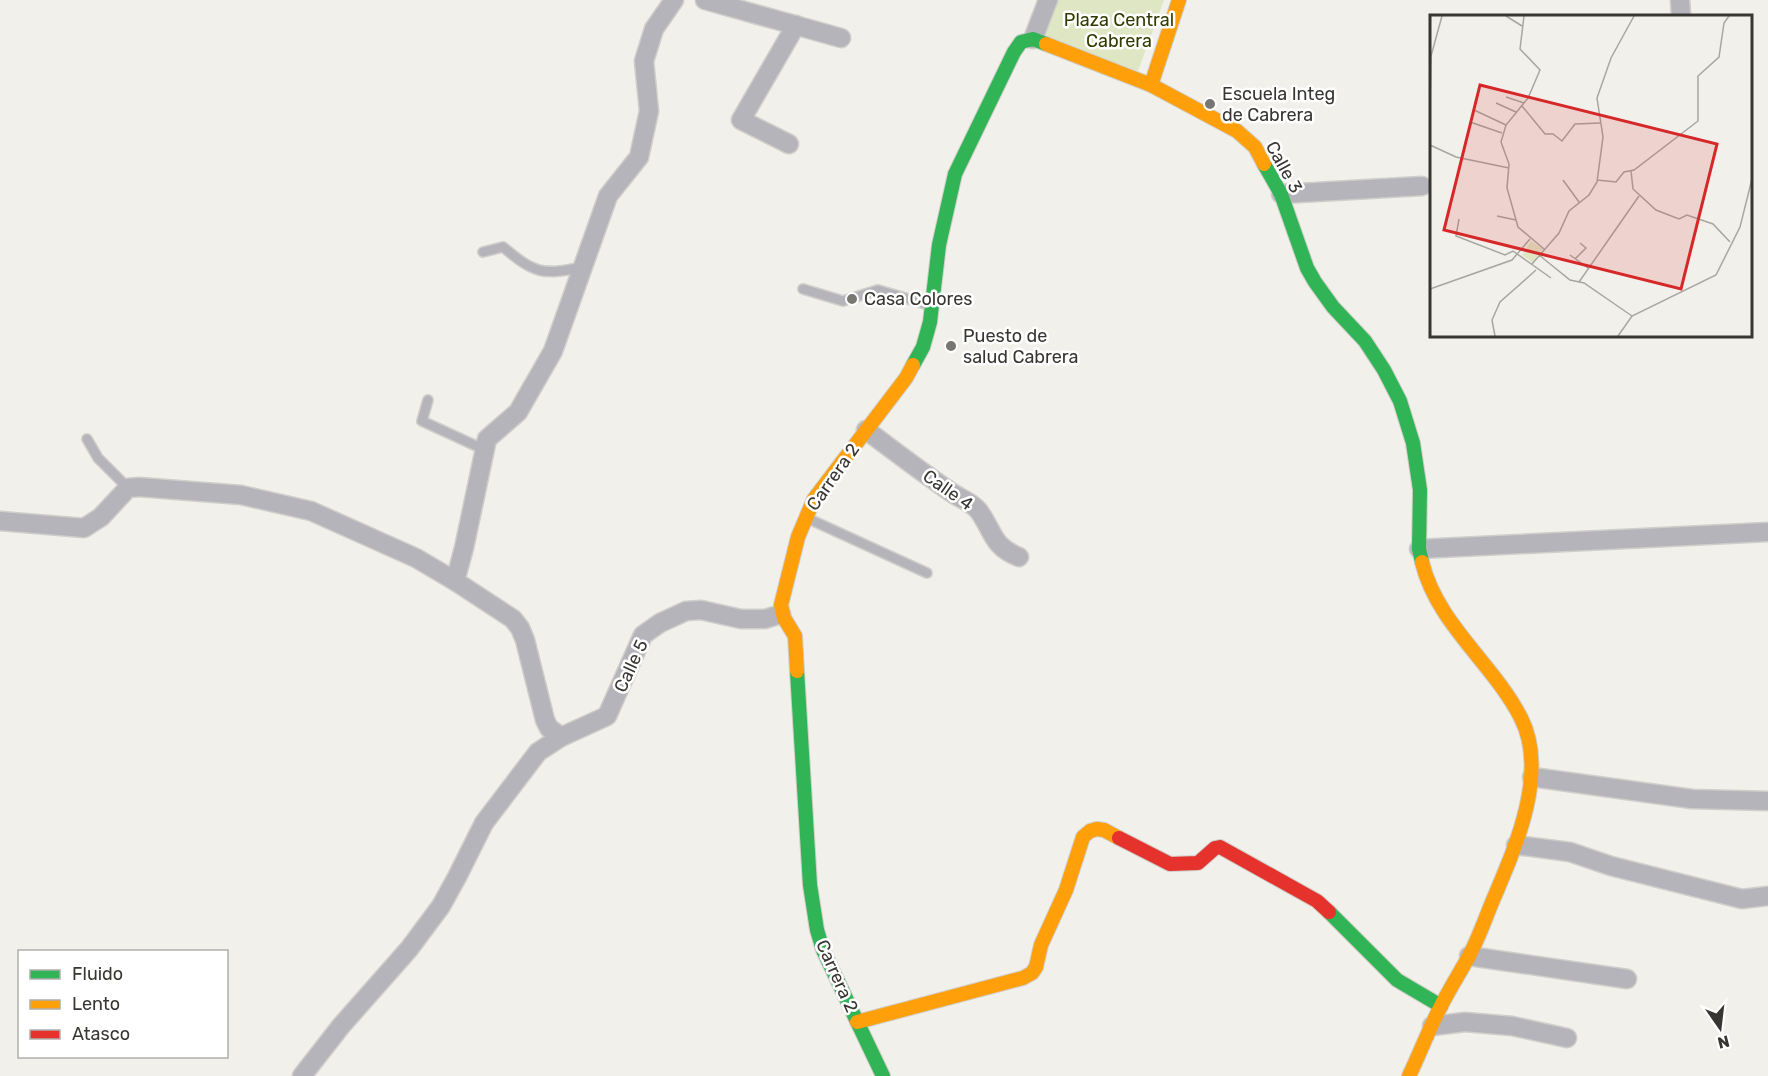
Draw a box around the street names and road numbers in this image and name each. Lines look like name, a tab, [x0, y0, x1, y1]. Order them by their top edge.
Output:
street label: Calle 3	[1261, 137, 1307, 197]
street label: Carrera 2	[802, 439, 864, 515]
street label: Calle 4	[919, 465, 977, 515]
street label: Calle 5	[609, 636, 653, 696]
street label: Carrera 2	[811, 936, 863, 1016]

